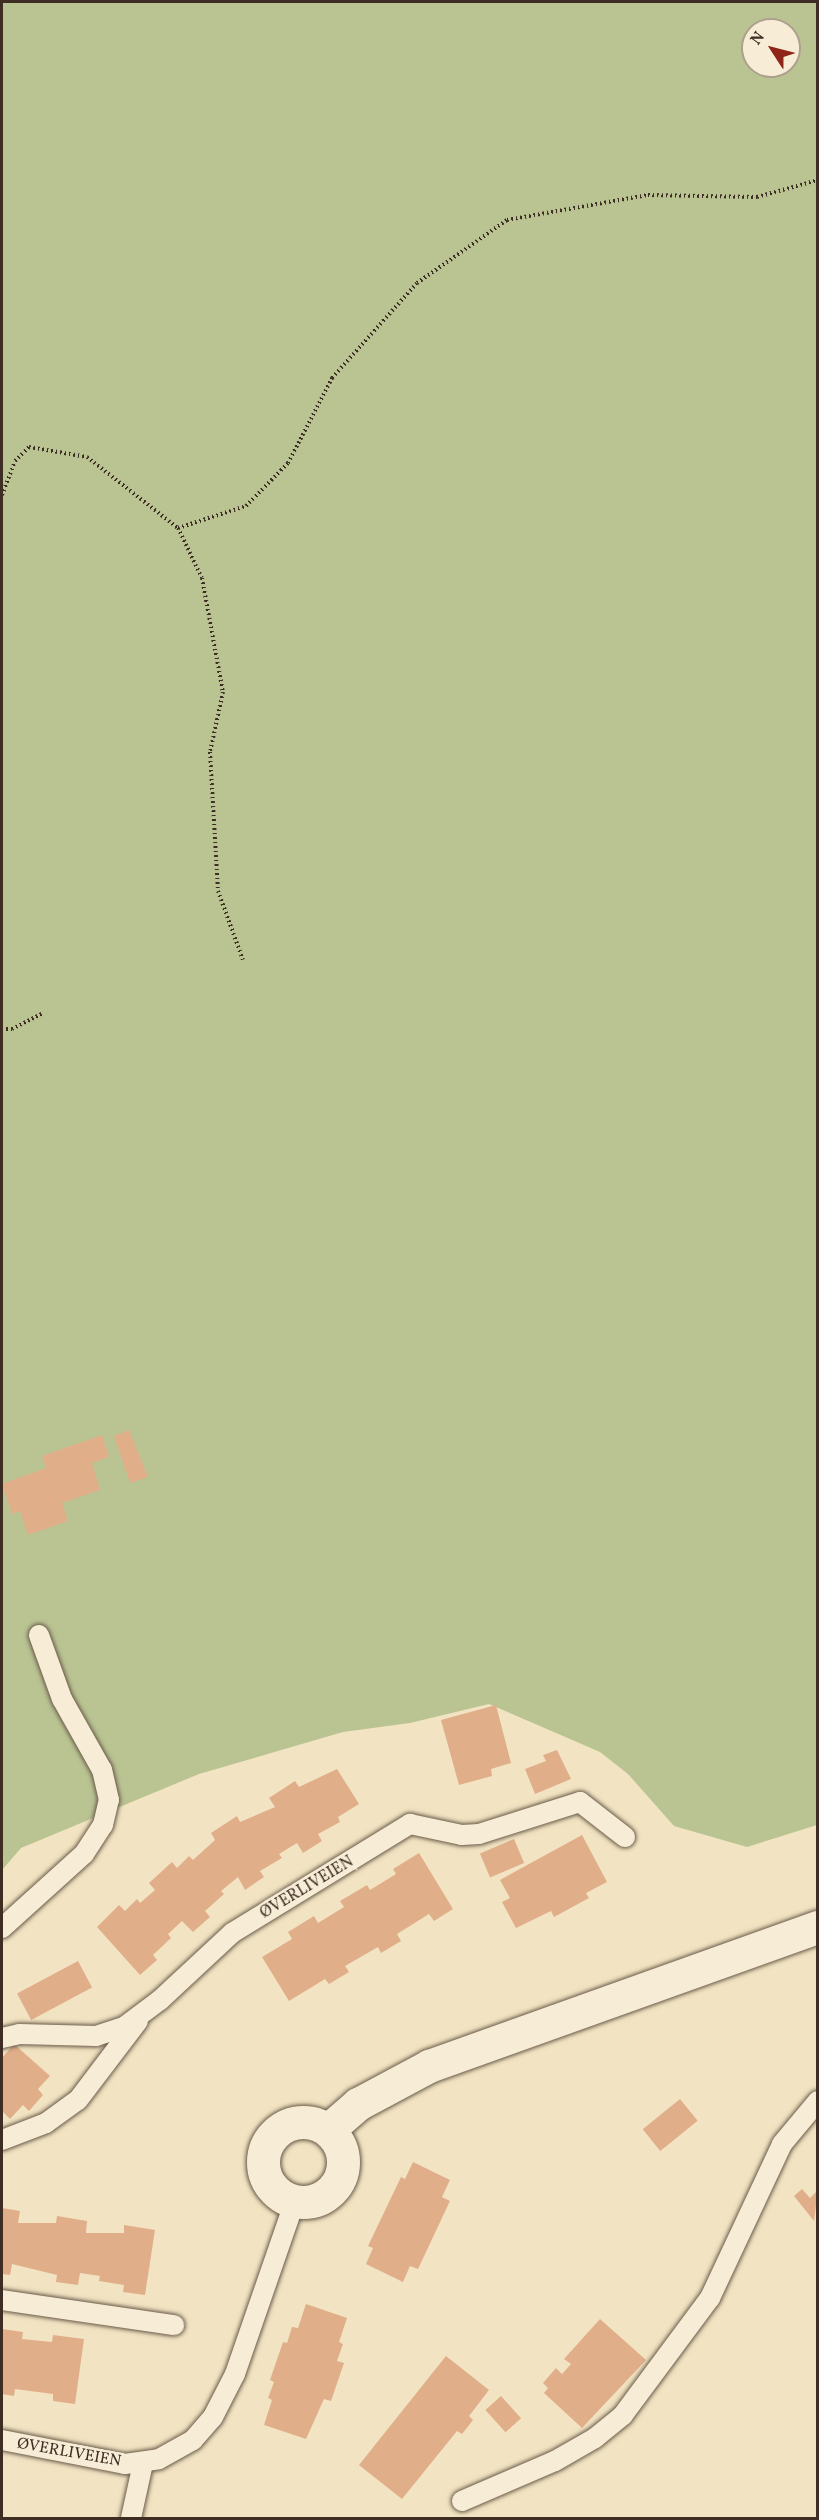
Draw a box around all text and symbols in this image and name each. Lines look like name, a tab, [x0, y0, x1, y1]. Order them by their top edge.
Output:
north arrow	[741, 18, 801, 78]
text: N	[746, 27, 770, 50]
street label: ØVERLIVEIEN	[257, 1853, 357, 1923]
street label: ØVERLIVEIEN	[15, 2434, 123, 2472]

